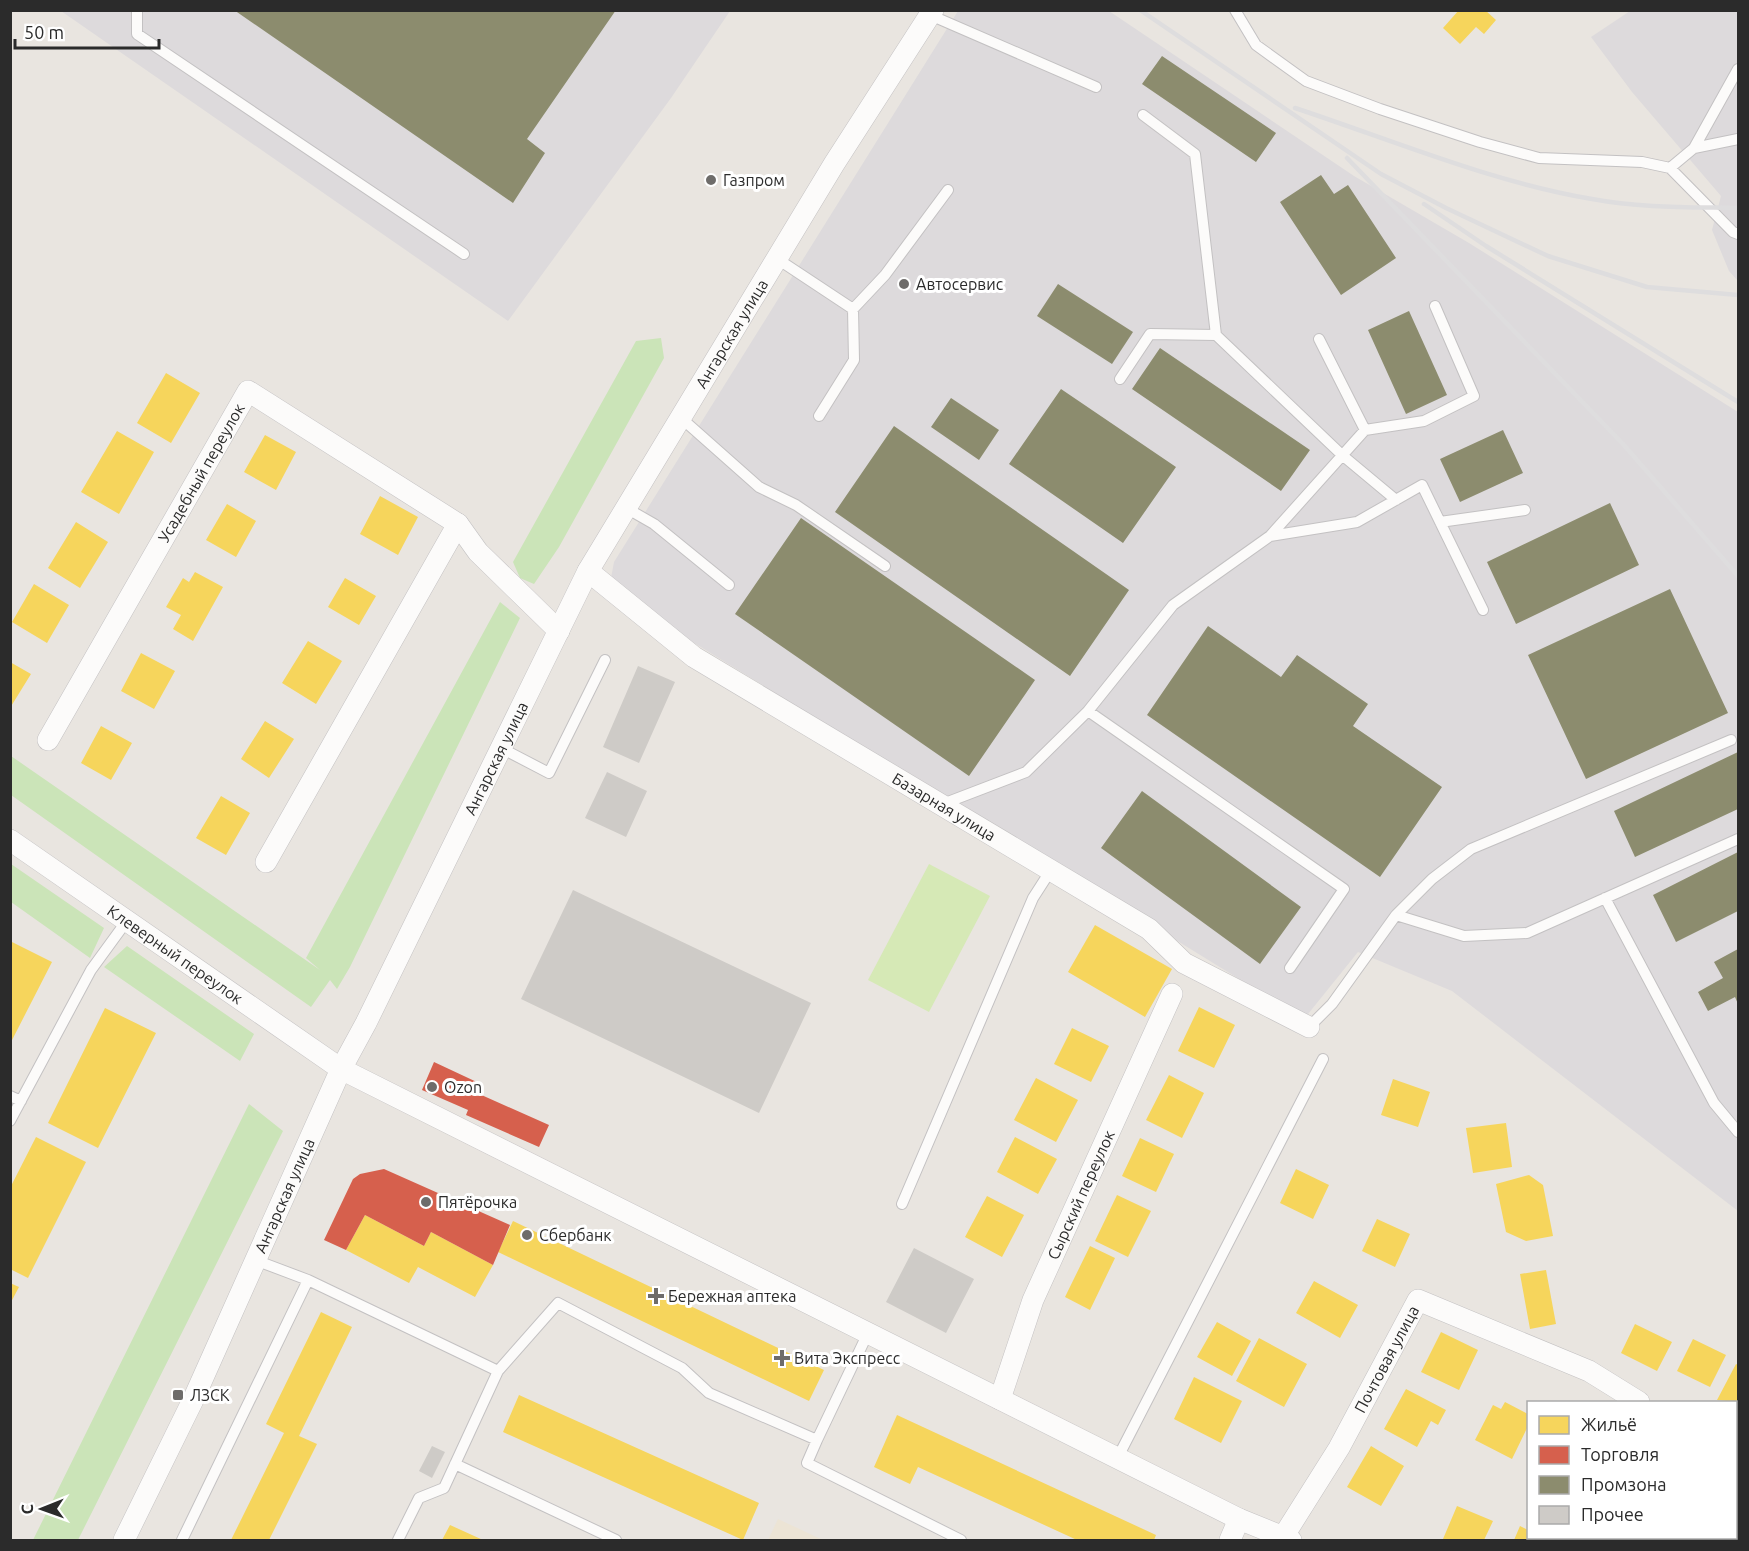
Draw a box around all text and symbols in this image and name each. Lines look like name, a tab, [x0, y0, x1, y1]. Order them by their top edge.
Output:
scale bar	[15, 12, 159, 50]
text: 50 m	[24, 22, 64, 42]
place label: Газпром	[723, 171, 785, 189]
marker: Газпром	[704, 173, 718, 187]
place label: Автосервис	[916, 275, 1004, 293]
street label: Ангарская улица	[692, 276, 771, 391]
marker: Автосервис	[897, 277, 911, 291]
street label: Усадебный переулок	[154, 400, 248, 545]
street label: Ангарская улица	[461, 699, 531, 818]
street label: Базарная улица	[889, 769, 999, 844]
street label: Клеверный переулок	[104, 901, 246, 1007]
place label: Ozon	[444, 1078, 482, 1096]
marker: Ozon	[425, 1080, 439, 1094]
street label: Сырский переулок	[1044, 1127, 1118, 1262]
street label: Ангарская улица	[251, 1135, 318, 1256]
place label: Пятёрочка	[438, 1193, 517, 1211]
marker: Пятёрочка	[419, 1195, 433, 1209]
place label: Сбербанк	[539, 1226, 612, 1244]
marker: Сбербанк	[520, 1228, 534, 1242]
place label: Бережная аптека	[668, 1287, 796, 1305]
marker: Бережная аптека	[649, 1289, 663, 1303]
street label: Почтовая улица	[1351, 1303, 1422, 1416]
place label: Вита Экспресс	[794, 1349, 901, 1367]
marker: Вита Экспресс	[775, 1351, 789, 1365]
place label: ЛЗСК	[190, 1386, 230, 1404]
marker: ЛЗСК	[171, 1388, 185, 1402]
legend	[1527, 1401, 1737, 1539]
text: Жильё	[1581, 1414, 1637, 1434]
text: Торговля	[1581, 1444, 1659, 1464]
text: Промзона	[1581, 1474, 1666, 1494]
north arrow	[12, 1479, 72, 1539]
text: С	[18, 1504, 36, 1515]
text: Прочее	[1581, 1504, 1644, 1524]

